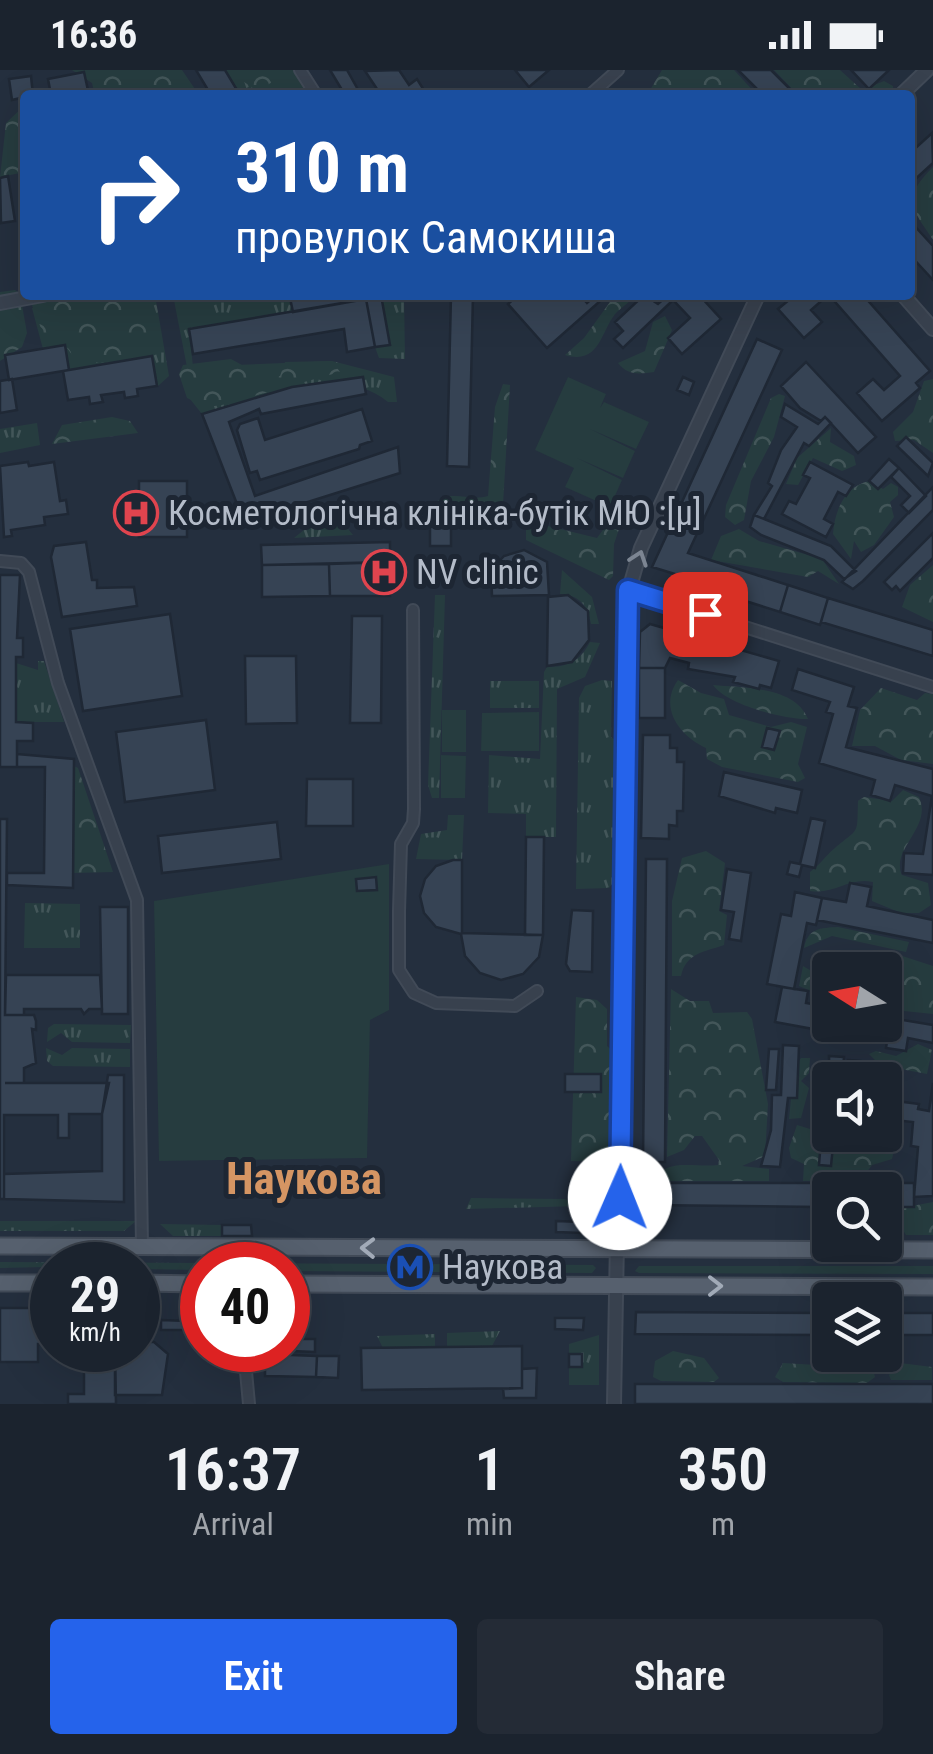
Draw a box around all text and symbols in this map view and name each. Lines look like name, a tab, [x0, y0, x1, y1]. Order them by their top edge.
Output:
text: 16:36	[50, 13, 137, 57]
text: 310 m	[235, 127, 409, 209]
icon: right	[70, 130, 200, 260]
text: провулок Самокиша	[235, 211, 617, 264]
hospital icon: Косметологічна клініка-бутік МЮ :[μ]	[113, 490, 159, 536]
place label: Косметологічна клініка-бутік МЮ :[μ]	[168, 493, 702, 534]
hospital icon: NV clinic	[361, 549, 407, 595]
one-way arrow	[627, 550, 647, 567]
place label: NV clinic	[416, 552, 539, 593]
pin	[663, 572, 748, 657]
icon: arrive	[678, 587, 733, 642]
north arrow	[812, 952, 902, 1042]
map controls	[812, 952, 902, 1372]
button: sound	[812, 1062, 902, 1152]
position arrow	[568, 1146, 672, 1250]
district label: Наукова	[226, 1152, 382, 1205]
button: search	[812, 1172, 902, 1262]
one-way arrow	[360, 1237, 376, 1258]
speed limit sign: 40	[180, 1242, 310, 1372]
metro station icon: Наукова	[387, 1244, 433, 1290]
place label: Наукова	[442, 1247, 563, 1288]
text: 29	[70, 1266, 120, 1324]
one-way arrow	[708, 1275, 723, 1297]
button: layers	[812, 1282, 902, 1372]
text: km/h	[69, 1318, 121, 1347]
text: 16:37	[165, 1434, 301, 1505]
text: 1	[474, 1434, 505, 1505]
text: 350	[678, 1434, 768, 1505]
text: Arrival	[192, 1505, 274, 1543]
text: min	[466, 1505, 513, 1543]
text: m	[711, 1505, 735, 1543]
button: Exit	[50, 1619, 457, 1734]
button: Share	[477, 1619, 883, 1734]

